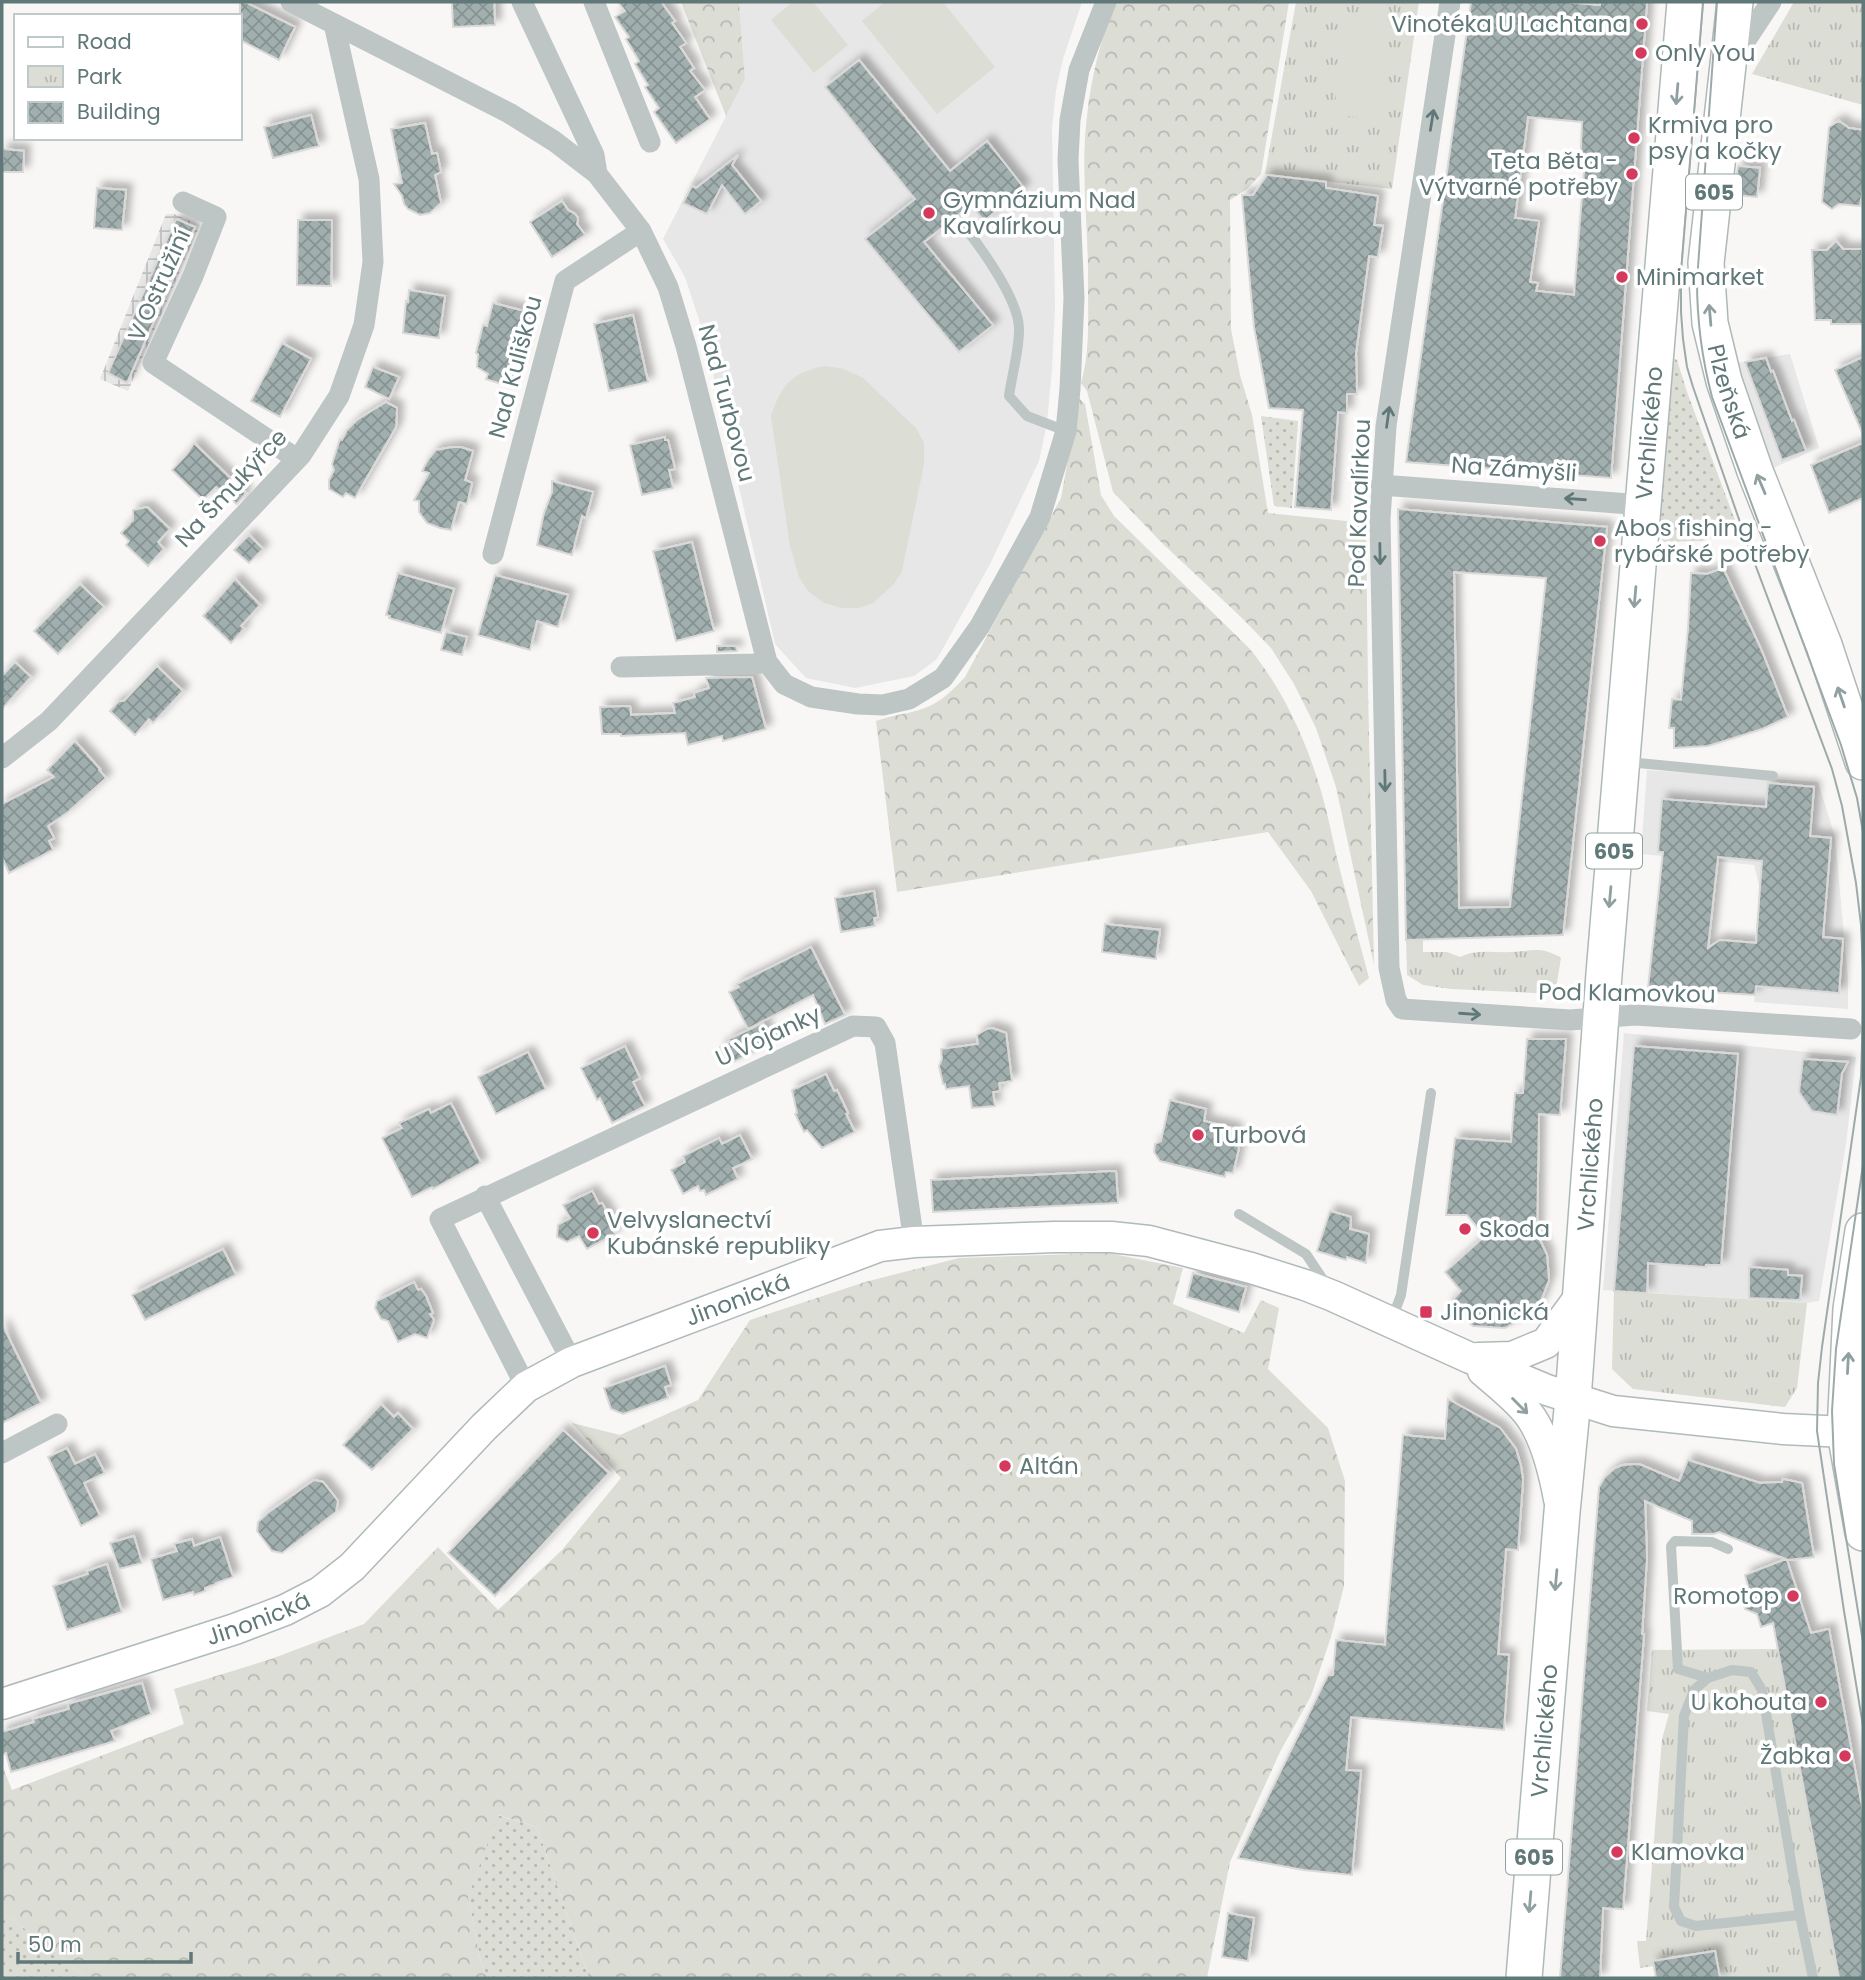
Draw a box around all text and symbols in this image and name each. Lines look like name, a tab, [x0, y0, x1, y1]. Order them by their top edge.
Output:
place label: Vinotéka U Lachtana	[1391, 8, 1628, 40]
legend	[14, 14, 242, 140]
marker: Vinotéka U Lachtana	[1634, 16, 1650, 32]
text: Road	[77, 27, 132, 56]
place label: Only You	[1655, 37, 1755, 69]
marker: Only You	[1633, 45, 1649, 61]
text: Park	[77, 62, 122, 91]
one-way arrow	[1670, 82, 1683, 105]
text: Building	[77, 97, 161, 126]
one-way arrow	[1426, 109, 1439, 132]
place label: Krmiva pro psy a kočky	[1648, 109, 1782, 167]
marker: Krmiva pro psy a kočky	[1626, 130, 1642, 146]
place label: Teta Běta - Výtvarné potřeby	[1419, 145, 1618, 203]
marker: Teta Běta - Výtvarné potřeby	[1624, 166, 1640, 182]
road number: 605	[1686, 174, 1742, 210]
place label: Gymnázium Nad Kavalírkou	[943, 184, 1136, 242]
marker: Gymnázium Nad Kavalírkou	[921, 205, 937, 221]
street label: V Ostružiní	[120, 223, 198, 346]
place label: Minimarket	[1636, 261, 1764, 293]
marker: Minimarket	[1614, 269, 1630, 285]
street label: Nad Kuliškou	[481, 292, 549, 442]
one-way arrow	[1703, 304, 1716, 327]
street label: Nad Turbovou	[691, 321, 763, 485]
street label: Plzeňská	[1700, 341, 1759, 443]
street label: Vrchlického	[1628, 365, 1671, 501]
one-way arrow	[1381, 407, 1394, 429]
street label: Pod Kavalírkou	[1340, 418, 1378, 588]
street label: Na Šmukýřce	[168, 422, 294, 554]
street label: Na Zámyšli	[1450, 449, 1578, 489]
one-way arrow	[1754, 474, 1767, 496]
one-way arrow	[1564, 493, 1587, 506]
place label: Abos fishing - rybářské potřeby	[1614, 512, 1809, 570]
marker: Abos fishing - rybářské potřeby	[1592, 533, 1608, 549]
one-way arrow	[1374, 542, 1387, 565]
one-way arrow	[1628, 586, 1641, 608]
one-way arrow	[1834, 687, 1847, 709]
one-way arrow	[1378, 769, 1392, 792]
road number: 605	[1586, 834, 1642, 868]
one-way arrow	[1603, 886, 1616, 908]
street label: Pod Klamovkou	[1538, 975, 1716, 1011]
street label: U Vojanky	[710, 998, 826, 1074]
one-way arrow	[1458, 1007, 1481, 1020]
street label: Vrchlického	[1569, 1097, 1611, 1233]
place label: Turbová	[1212, 1119, 1306, 1151]
marker: Turbová	[1190, 1127, 1206, 1143]
place label: Velvyslanectví Kubánské republiky	[607, 1204, 830, 1262]
place label: Skoda	[1479, 1213, 1550, 1245]
marker: Skoda	[1457, 1221, 1473, 1237]
marker: Velvyslanectví Kubánské republiky	[585, 1225, 601, 1241]
street label: Jinonická	[681, 1265, 794, 1334]
place label: Jinonická	[1440, 1296, 1549, 1328]
marker: Jinonická	[1418, 1304, 1434, 1320]
one-way arrow	[1842, 1352, 1855, 1375]
one-way arrow	[1511, 1397, 1528, 1414]
place label: Altán	[1019, 1450, 1079, 1482]
marker: Altán	[997, 1458, 1013, 1474]
one-way arrow	[1549, 1568, 1562, 1591]
place label: Romotop	[1673, 1580, 1779, 1612]
street label: Jinonická	[202, 1584, 316, 1653]
marker: Romotop	[1785, 1588, 1801, 1604]
street label: Vrchlického	[1523, 1663, 1566, 1799]
place label: U kohouta	[1691, 1686, 1807, 1718]
marker: U kohouta	[1813, 1694, 1829, 1710]
place label: Žabka	[1760, 1740, 1831, 1772]
marker: Žabka	[1837, 1748, 1853, 1764]
place label: Klamovka	[1631, 1836, 1745, 1868]
road number: 605	[1506, 1840, 1562, 1874]
marker: Klamovka	[1609, 1844, 1625, 1860]
one-way arrow	[1523, 1890, 1536, 1913]
scale bar	[18, 1920, 191, 1964]
text: 50 m	[28, 1930, 82, 1959]

